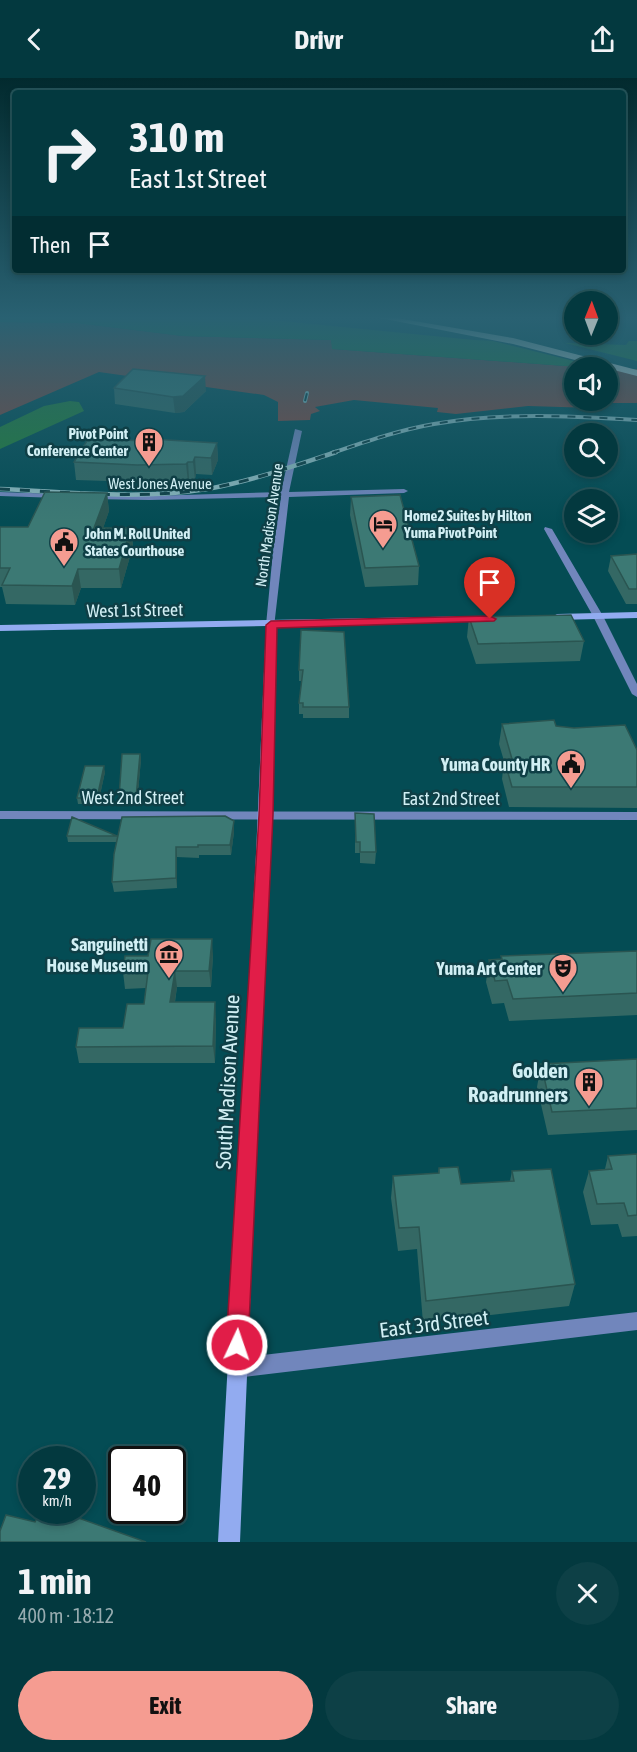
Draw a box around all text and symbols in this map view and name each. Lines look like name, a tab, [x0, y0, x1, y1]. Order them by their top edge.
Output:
icon: back	[18, 23, 51, 56]
icon: share	[586, 23, 619, 56]
text: Drivr	[294, 24, 343, 55]
text: 310 m	[129, 113, 224, 161]
icon: right	[30, 114, 108, 192]
text: East 1st Street	[129, 163, 267, 194]
icon: arrive	[83, 228, 116, 261]
text: Then	[30, 232, 71, 258]
north arrow	[564, 291, 618, 345]
map controls	[564, 291, 618, 543]
button: sound	[564, 357, 618, 411]
button: search	[564, 423, 618, 477]
place label: Pivot Point Conference Center	[27, 425, 129, 459]
building icon: Pivot Point Conference Center	[133, 426, 165, 468]
street label: North Madison Avenue	[252, 462, 286, 588]
street label: West Jones Avenue	[108, 475, 212, 492]
button: layers	[564, 489, 618, 543]
place label: Home2 Suites by Hilton Yuma Pivot Point	[403, 507, 532, 541]
hotel icon: Home2 Suites by Hilton Yuma Pivot Point	[367, 508, 399, 550]
place label: John M. Roll United States Courthouse	[84, 525, 190, 559]
public building icon: John M. Roll United States Courthouse	[48, 526, 80, 568]
pin	[464, 557, 515, 619]
icon: arrive	[473, 566, 506, 599]
street label: West 1st Street	[86, 599, 184, 621]
public building icon: Yuma County HR	[555, 748, 587, 790]
place label: Yuma County HR	[440, 754, 550, 775]
street label: West 2nd Street	[82, 787, 184, 808]
street label: East 2nd Street	[402, 788, 500, 809]
place label: Sanguinetti House Museum	[46, 934, 148, 976]
museum icon: Sanguinetti House Museum	[153, 938, 185, 980]
theatre icon: Yuma Art Center	[547, 952, 579, 994]
place label: Yuma Art Center	[435, 958, 543, 979]
street label: South Madison Avenue	[210, 994, 244, 1170]
place label: Golden Roadrunners	[468, 1058, 569, 1106]
building icon: Golden Roadrunners	[573, 1066, 605, 1108]
street label: East 3rd Street	[378, 1304, 490, 1342]
position arrow	[205, 1313, 269, 1377]
speed limit sign: 40	[108, 1446, 186, 1524]
text: 29	[43, 1461, 71, 1495]
text: km/h	[42, 1492, 72, 1509]
text: 1 min	[18, 1560, 92, 1602]
button: close	[556, 1562, 619, 1625]
text: 400 m · 18:12	[18, 1604, 114, 1627]
button: Exit	[18, 1671, 313, 1740]
button: Share	[325, 1671, 619, 1740]

